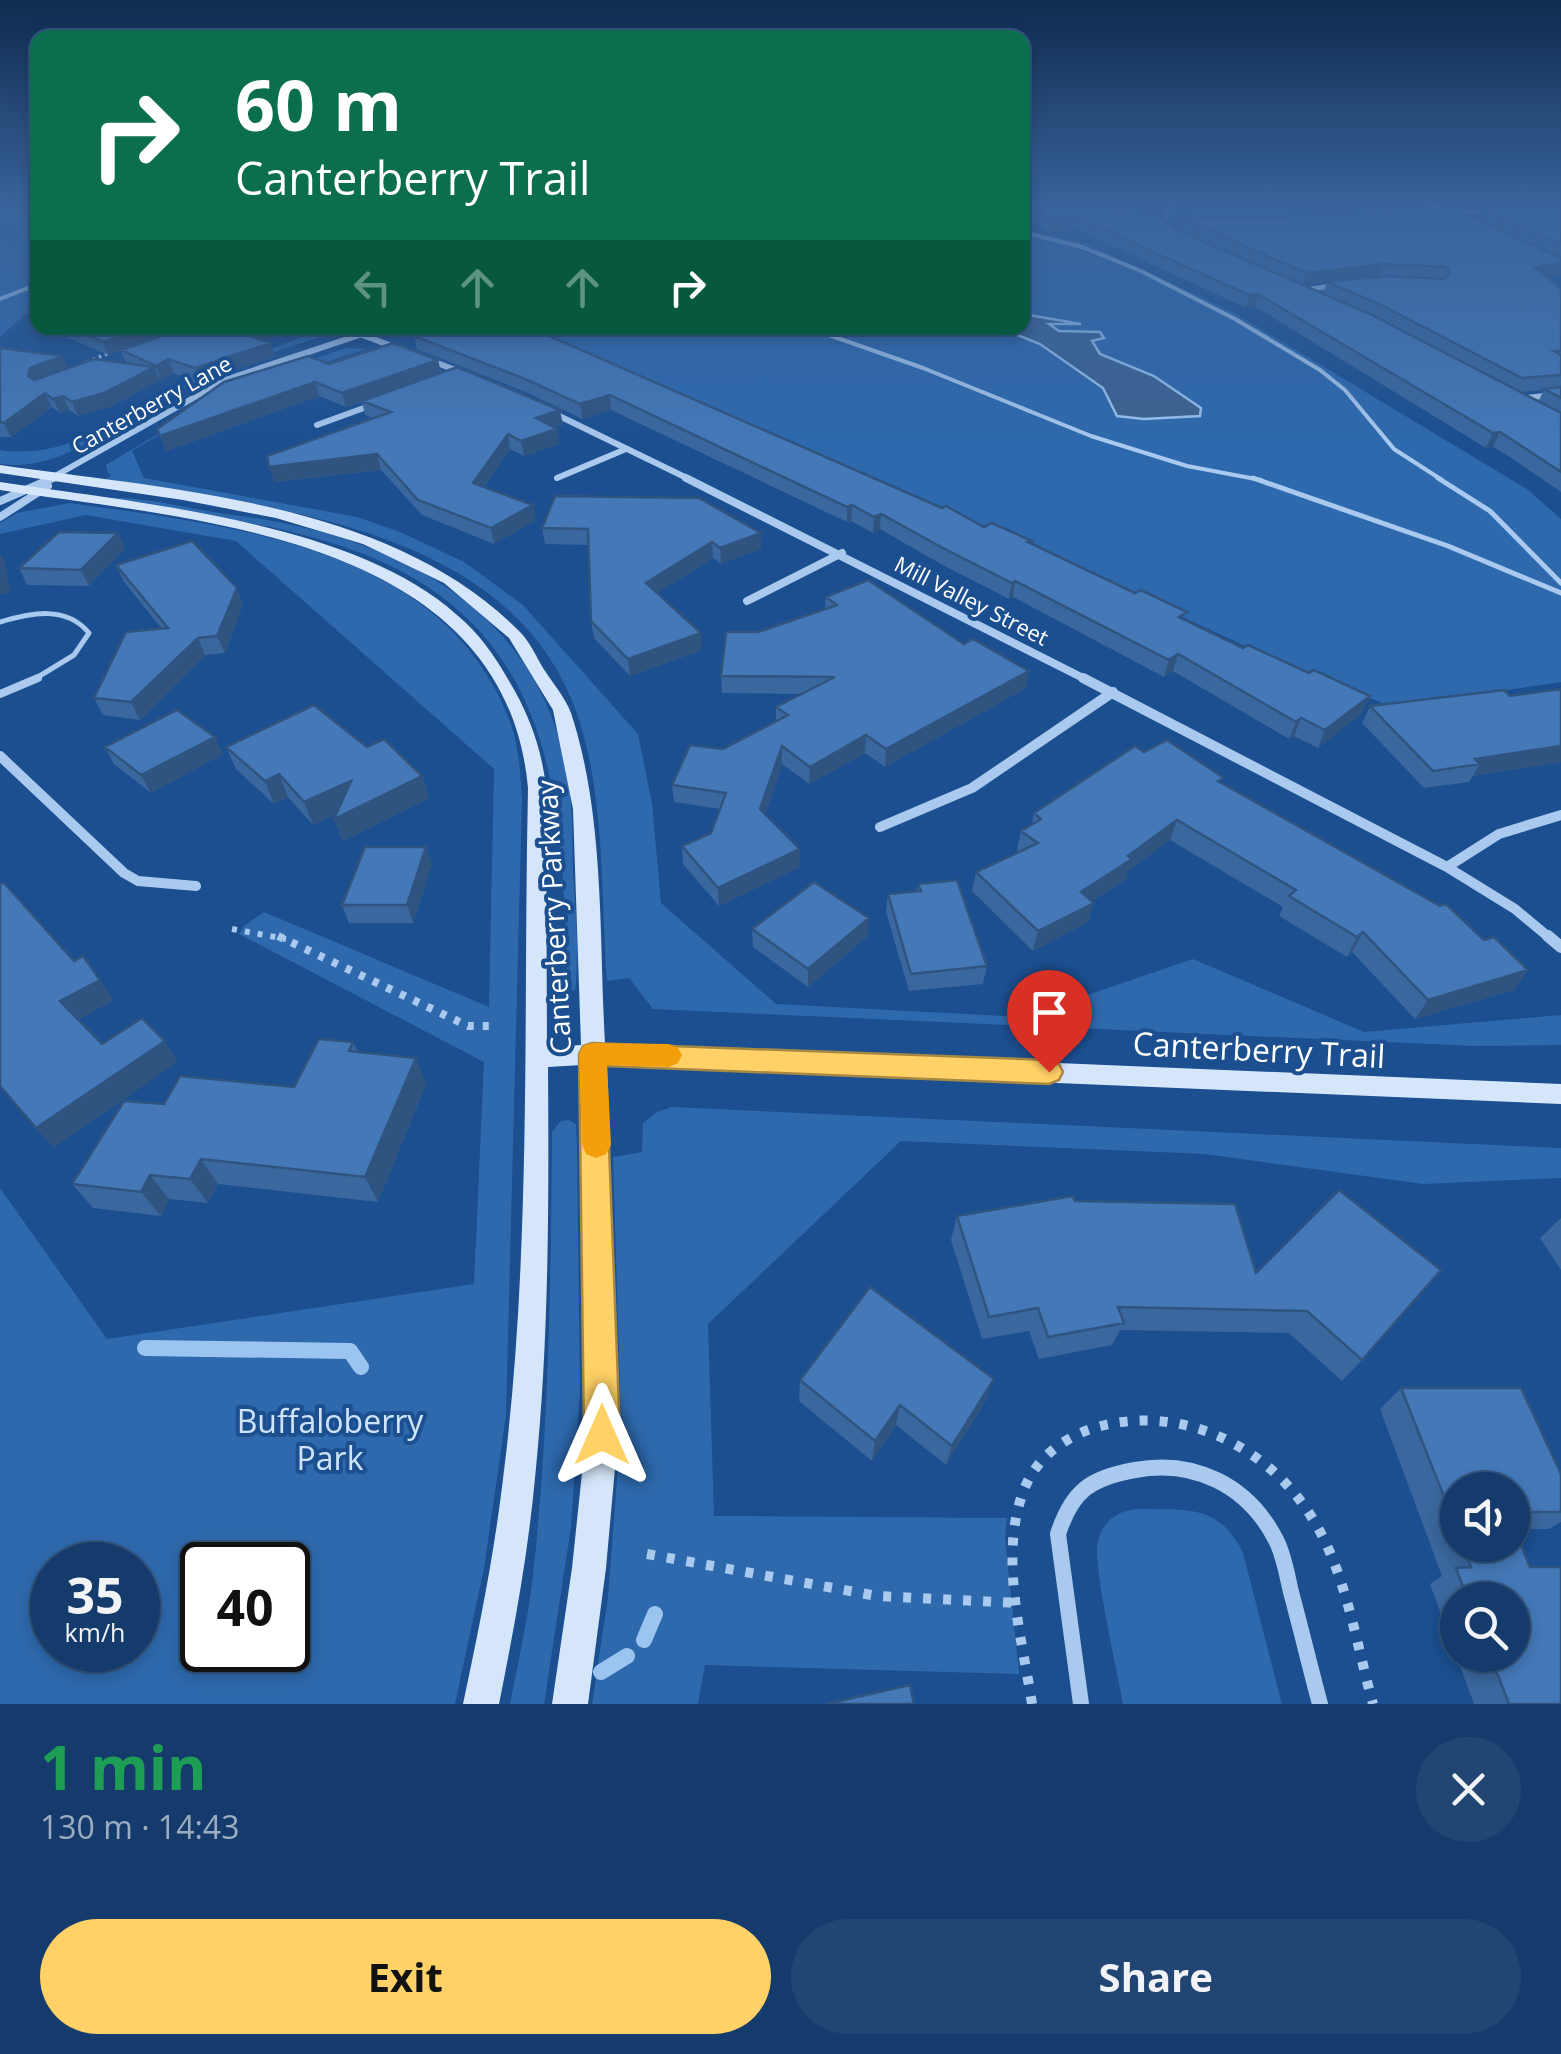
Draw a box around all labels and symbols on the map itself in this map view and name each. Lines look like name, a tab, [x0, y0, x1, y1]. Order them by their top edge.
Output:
street label: Canterberry Lane	[66, 348, 236, 460]
street label: Mill Valley Street	[890, 548, 1054, 652]
street label: Canterberry Parkway	[527, 778, 579, 1055]
pin	[1007, 970, 1092, 1073]
street label: Canterberry Trail	[1132, 1021, 1386, 1077]
position arrow	[550, 1383, 654, 1487]
park label: Buffaloberry Park	[237, 1399, 424, 1479]
speed limit sign: 40	[180, 1542, 310, 1672]

